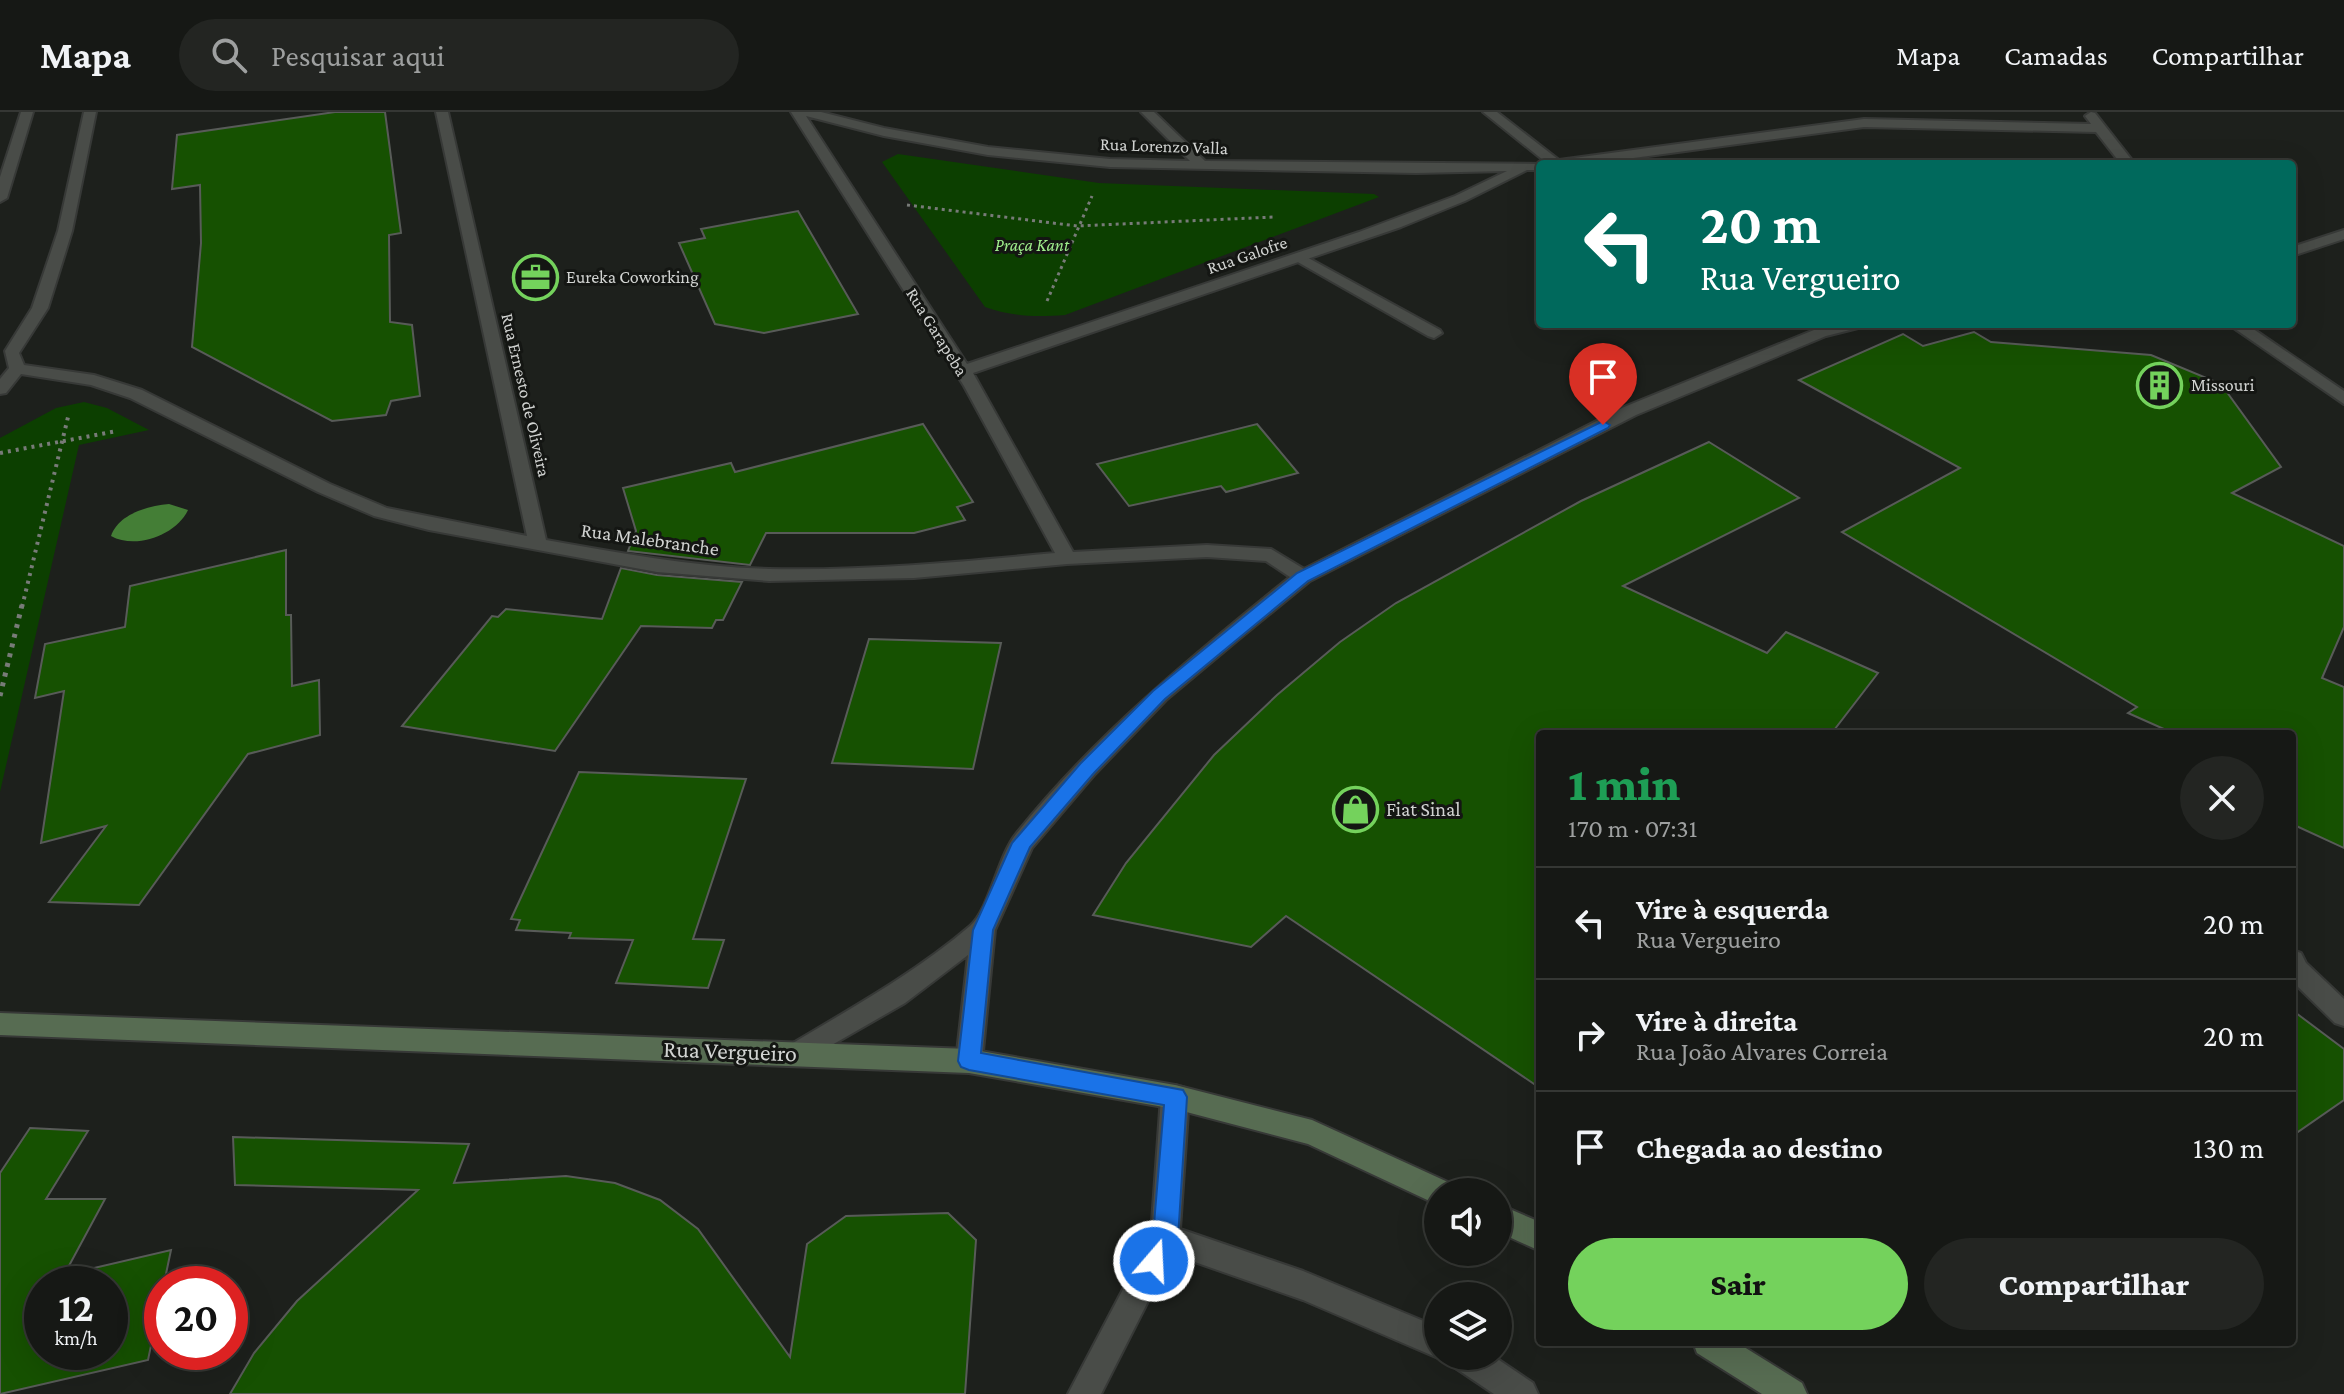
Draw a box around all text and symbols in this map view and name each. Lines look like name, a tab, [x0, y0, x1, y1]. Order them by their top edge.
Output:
search box	[179, 19, 739, 91]
icon: search	[207, 33, 251, 77]
text: Mapa	[40, 34, 131, 76]
text: Pesquisar aqui	[271, 39, 445, 72]
text: Mapa	[1896, 40, 1960, 71]
text: Camadas	[2004, 40, 2108, 71]
text: Compartilhar	[2152, 40, 2304, 71]
street label: Rua Lorenzo Valla	[1100, 134, 1228, 158]
icon: left	[1568, 192, 1672, 296]
text: 20 m	[1700, 193, 1821, 255]
street label: Rua Galofre	[1204, 232, 1290, 278]
park label: Praça Kant	[995, 235, 1070, 255]
office icon: Eureka Coworking	[511, 253, 559, 301]
text: Rua Vergueiro	[1700, 258, 1901, 298]
place label: Eureka Coworking	[566, 267, 699, 287]
street label: Rua Garapeba	[902, 284, 972, 380]
street label: Rua Ernesto de Oliveira	[497, 311, 555, 479]
pin	[1569, 343, 1637, 425]
icon: arrive	[1581, 355, 1625, 399]
building icon: Missouri	[2136, 361, 2184, 409]
place label: Missouri	[2191, 375, 2255, 395]
street label: Rua Malebranche	[580, 518, 721, 560]
button: close	[2180, 756, 2264, 840]
text: 1 min	[1568, 757, 1680, 810]
shop icon: Fiat Sinal	[1331, 785, 1379, 833]
place label: Fiat Sinal	[1386, 798, 1460, 820]
text: 170 m · 07:31	[1568, 814, 1697, 843]
text: Vire à esquerda	[1636, 892, 1829, 925]
icon: left	[1568, 901, 1612, 945]
text: 20 m	[2203, 907, 2264, 940]
text: Rua Vergueiro	[1636, 925, 1781, 954]
text: Vire à direita	[1636, 1004, 1798, 1037]
icon: right	[1568, 1013, 1612, 1057]
text: 20 m	[2203, 1019, 2264, 1052]
street label: Rua Vergueiro	[663, 1035, 797, 1066]
text: Rua João Alvares Correia	[1636, 1037, 1888, 1066]
icon: arrive	[1568, 1125, 1612, 1169]
text: Chegada ao destino	[1636, 1131, 1883, 1164]
text: 130 m	[2193, 1131, 2264, 1164]
map controls	[1424, 1178, 1512, 1370]
button: sound	[1424, 1178, 1512, 1266]
position arrow	[1112, 1219, 1196, 1303]
button: Sair	[1568, 1238, 1908, 1330]
button: Compartilhar	[1924, 1238, 2264, 1330]
speed limit sign: 20	[144, 1266, 248, 1370]
button: layers	[1424, 1282, 1512, 1370]
text: 12	[58, 1285, 94, 1330]
text: km/h	[54, 1327, 98, 1349]

